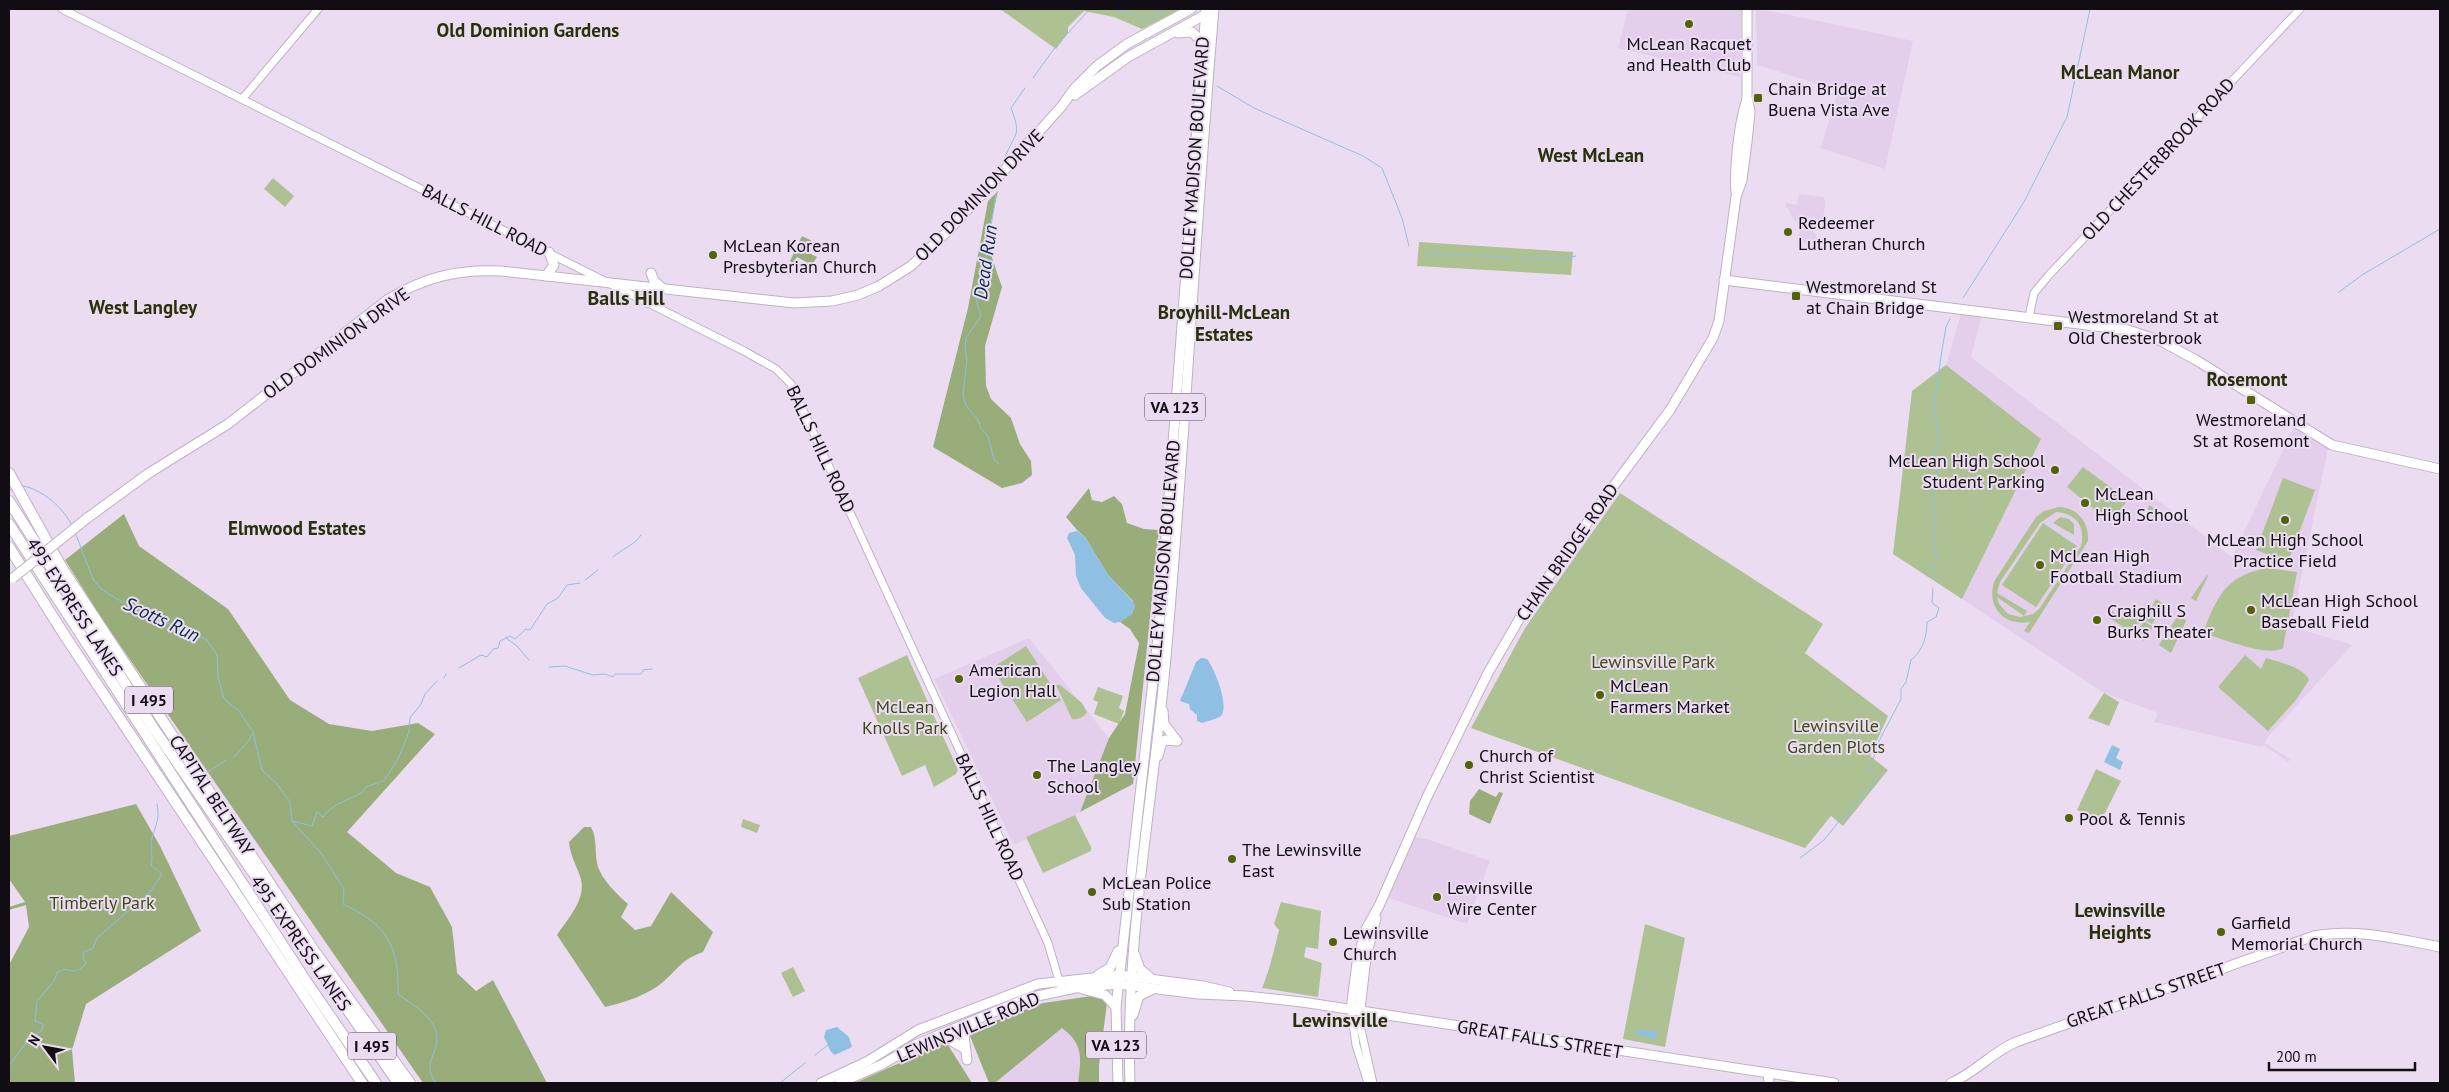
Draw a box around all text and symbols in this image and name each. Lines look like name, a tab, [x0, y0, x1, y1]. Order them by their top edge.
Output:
district label: Old Dominion Gardens	[437, 18, 619, 42]
marker: McLean Racquet and Health Club	[1683, 18, 1695, 30]
place label: McLean Racquet and Health Club	[1626, 32, 1752, 76]
street label: DOLLEY MADISON BOULEVARD	[1174, 36, 1214, 280]
district label: McLean Manor	[2061, 60, 2180, 84]
street label: OLD CHESTERBROOK ROAD	[2076, 73, 2240, 245]
place label: Chain Bridge at Buena Vista Ave	[1768, 77, 1890, 121]
marker: Chain Bridge at Buena Vista Ave	[1752, 92, 1764, 104]
street label: OLD DOMINION DRIVE	[910, 124, 1048, 266]
district label: West McLean	[1538, 143, 1644, 167]
street label: BALLS HILL ROAD	[418, 178, 552, 262]
place label: Redeemer Lutheran Church	[1798, 211, 1925, 255]
water label: Dead Run	[968, 223, 1002, 301]
marker: Redeemer Lutheran Church	[1782, 226, 1794, 238]
place label: McLean Korean Presbyterian Church	[723, 234, 877, 278]
marker: McLean Korean Presbyterian Church	[707, 249, 719, 261]
place label: Westmoreland St at Chain Bridge	[1806, 275, 1937, 319]
street label: OLD DOMINION DRIVE	[258, 282, 414, 404]
district label: Balls Hill	[587, 285, 665, 311]
marker: Westmoreland St at Chain Bridge	[1790, 290, 1802, 302]
district label: West Langley	[89, 295, 198, 319]
district label: Broyhill-McLean Estates	[1158, 300, 1290, 346]
place label: Westmoreland St at Old Chesterbrook	[2068, 305, 2219, 349]
marker: Westmoreland St at Old Chesterbrook	[2052, 320, 2064, 332]
district label: Rosemont	[2207, 367, 2288, 391]
street label: BALLS HILL ROAD	[781, 382, 861, 516]
road number: VA 123	[1145, 394, 1205, 421]
marker: Westmoreland St at Rosemont	[2245, 394, 2257, 406]
place label: Westmoreland St at Rosemont	[2193, 408, 2309, 452]
street label: DOLLEY MADISON BOULEVARD	[1141, 439, 1185, 683]
place label: McLean High School Student Parking	[1888, 449, 2046, 493]
marker: McLean High School Student Parking	[2049, 464, 2061, 476]
street label: CHAIN BRIDGE ROAD	[1511, 479, 1623, 625]
place label: McLean High School	[2095, 482, 2189, 526]
marker: McLean High School	[2079, 497, 2091, 509]
marker: McLean High School Practice Field	[2279, 514, 2291, 526]
district label: Elmwood Estates	[228, 516, 366, 540]
place label: McLean High School Practice Field	[2207, 528, 2364, 572]
street label: 495 EXPRESS LANES	[22, 533, 128, 681]
place label: McLean High Football Stadium	[2050, 544, 2182, 588]
marker: McLean High Football Stadium	[2034, 559, 2046, 571]
place label: McLean High School Baseball Field	[2261, 589, 2418, 633]
water label: Scotts Run	[120, 591, 204, 647]
place label: Craighill S Burks Theater	[2107, 599, 2213, 643]
marker: McLean High School Baseball Field	[2245, 604, 2257, 616]
marker: Craighill S Burks Theater	[2091, 614, 2103, 626]
park label: Lewinsville Park	[1591, 650, 1715, 673]
place label: American Legion Hall	[969, 658, 1057, 702]
marker: American Legion Hall	[953, 673, 965, 685]
place label: McLean Farmers Market	[1610, 674, 1730, 718]
road number: I 495	[125, 686, 173, 714]
marker: McLean Farmers Market	[1594, 689, 1606, 701]
park label: McLean Knolls Park	[862, 695, 948, 739]
park label: Lewinsville Garden Plots	[1787, 714, 1885, 758]
street label: CAPITAL BELTWAY	[164, 730, 260, 860]
place label: Church of Christ Scientist	[1479, 744, 1595, 788]
street label: BALLS HILL ROAD	[950, 750, 1030, 884]
place label: The Langley School	[1047, 754, 1141, 798]
marker: Church of Christ Scientist	[1463, 759, 1475, 771]
marker: The Langley School	[1031, 769, 1043, 781]
place label: Pool & Tennis	[2079, 807, 2186, 830]
marker: Pool & Tennis	[2063, 812, 2075, 824]
place label: The Lewinsville East	[1242, 838, 1362, 882]
marker: The Lewinsville East	[1226, 853, 1238, 865]
street label: 495 EXPRESS LANES	[246, 871, 356, 1015]
place label: McLean Police Sub Station	[1102, 871, 1211, 915]
place label: Lewinsville Wire Center	[1447, 876, 1537, 920]
marker: McLean Police Sub Station	[1086, 886, 1098, 898]
park label: Timberly Park	[49, 891, 155, 914]
marker: Lewinsville Wire Center	[1431, 891, 1443, 903]
district label: Lewinsville Heights	[2075, 898, 2165, 944]
place label: Garfield Memorial Church	[2231, 911, 2363, 955]
place label: Lewinsville Church	[1343, 921, 1429, 965]
marker: Garfield Memorial Church	[2215, 926, 2227, 938]
marker: Lewinsville Church	[1327, 936, 1339, 948]
street label: GREAT FALLS STREET	[2063, 957, 2229, 1033]
street label: LEWINSVILLE ROAD	[893, 986, 1043, 1068]
district label: Lewinsville	[1292, 1007, 1388, 1033]
street label: GREAT FALLS STREET	[1456, 1015, 1624, 1063]
north arrow	[20, 1022, 70, 1072]
text: N	[24, 1031, 44, 1049]
road number: I 495	[348, 1032, 396, 1060]
road number: VA 123	[1086, 1032, 1146, 1058]
scale bar	[2269, 1040, 2415, 1072]
text: 200 m	[2276, 1047, 2317, 1066]

